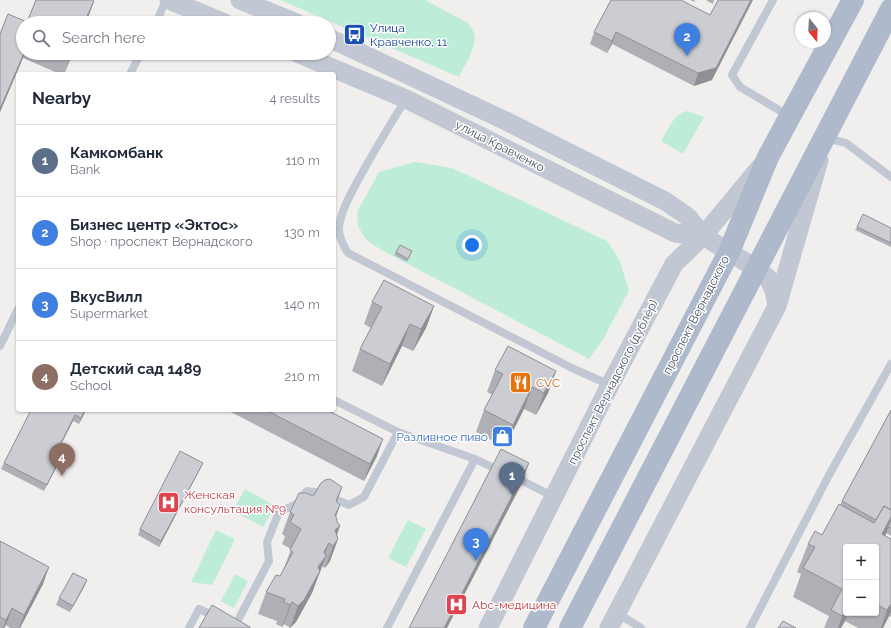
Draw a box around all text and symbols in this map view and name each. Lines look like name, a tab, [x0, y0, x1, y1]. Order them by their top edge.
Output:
north arrow	[795, 12, 831, 48]
search box	[16, 16, 336, 60]
place label: Улица Кравченко, 11	[370, 21, 447, 49]
bus stop icon: Улица Кравченко, 11	[341, 22, 367, 48]
pin: 2	[674, 23, 700, 56]
icon: search	[30, 27, 52, 49]
text: Search here	[62, 29, 145, 47]
text: Nearby	[32, 88, 91, 108]
text: 4 results	[269, 91, 320, 106]
street label: улица Кравченко	[453, 117, 547, 175]
text: Камкомбанк	[70, 144, 164, 162]
text: 1	[42, 153, 48, 168]
text: 110 m	[286, 153, 320, 168]
text: Bank	[70, 162, 100, 177]
text: Бизнес центр «Эктос»	[70, 216, 238, 234]
text: 2	[41, 225, 49, 240]
text: 130 m	[284, 225, 320, 240]
text: Shop · проспект Вернадского	[70, 234, 253, 249]
your location	[462, 235, 482, 255]
street label: проспект Вернадского	[660, 253, 732, 377]
text: ВкусВилл	[70, 288, 142, 306]
text: 3	[41, 297, 49, 312]
text: 140 m	[284, 297, 320, 312]
street label: проспект Вернадского (дублёр)	[565, 297, 661, 467]
text: Supermarket	[70, 306, 148, 321]
text: Детский сад 1489	[70, 360, 201, 378]
text: 4	[41, 369, 49, 384]
text: 210 m	[284, 369, 320, 384]
restaurant icon: CVC	[508, 370, 534, 396]
place label: CVC	[536, 376, 560, 390]
text: School	[70, 378, 112, 393]
shop icon: Разливное пиво	[490, 424, 516, 450]
place label: Разливное пиво	[396, 430, 488, 444]
pin: 4	[49, 443, 75, 476]
pin: 1	[499, 462, 525, 495]
place label: Женская консультация №9	[184, 488, 286, 516]
hospital icon: Женская консультация №9	[156, 489, 182, 515]
pin: 3	[463, 528, 489, 561]
map controls	[843, 544, 879, 616]
button: +	[843, 544, 879, 580]
button: −	[843, 580, 879, 616]
hospital icon: Abc-медицина	[443, 592, 469, 618]
place label: Abc-медицина	[472, 598, 556, 612]

